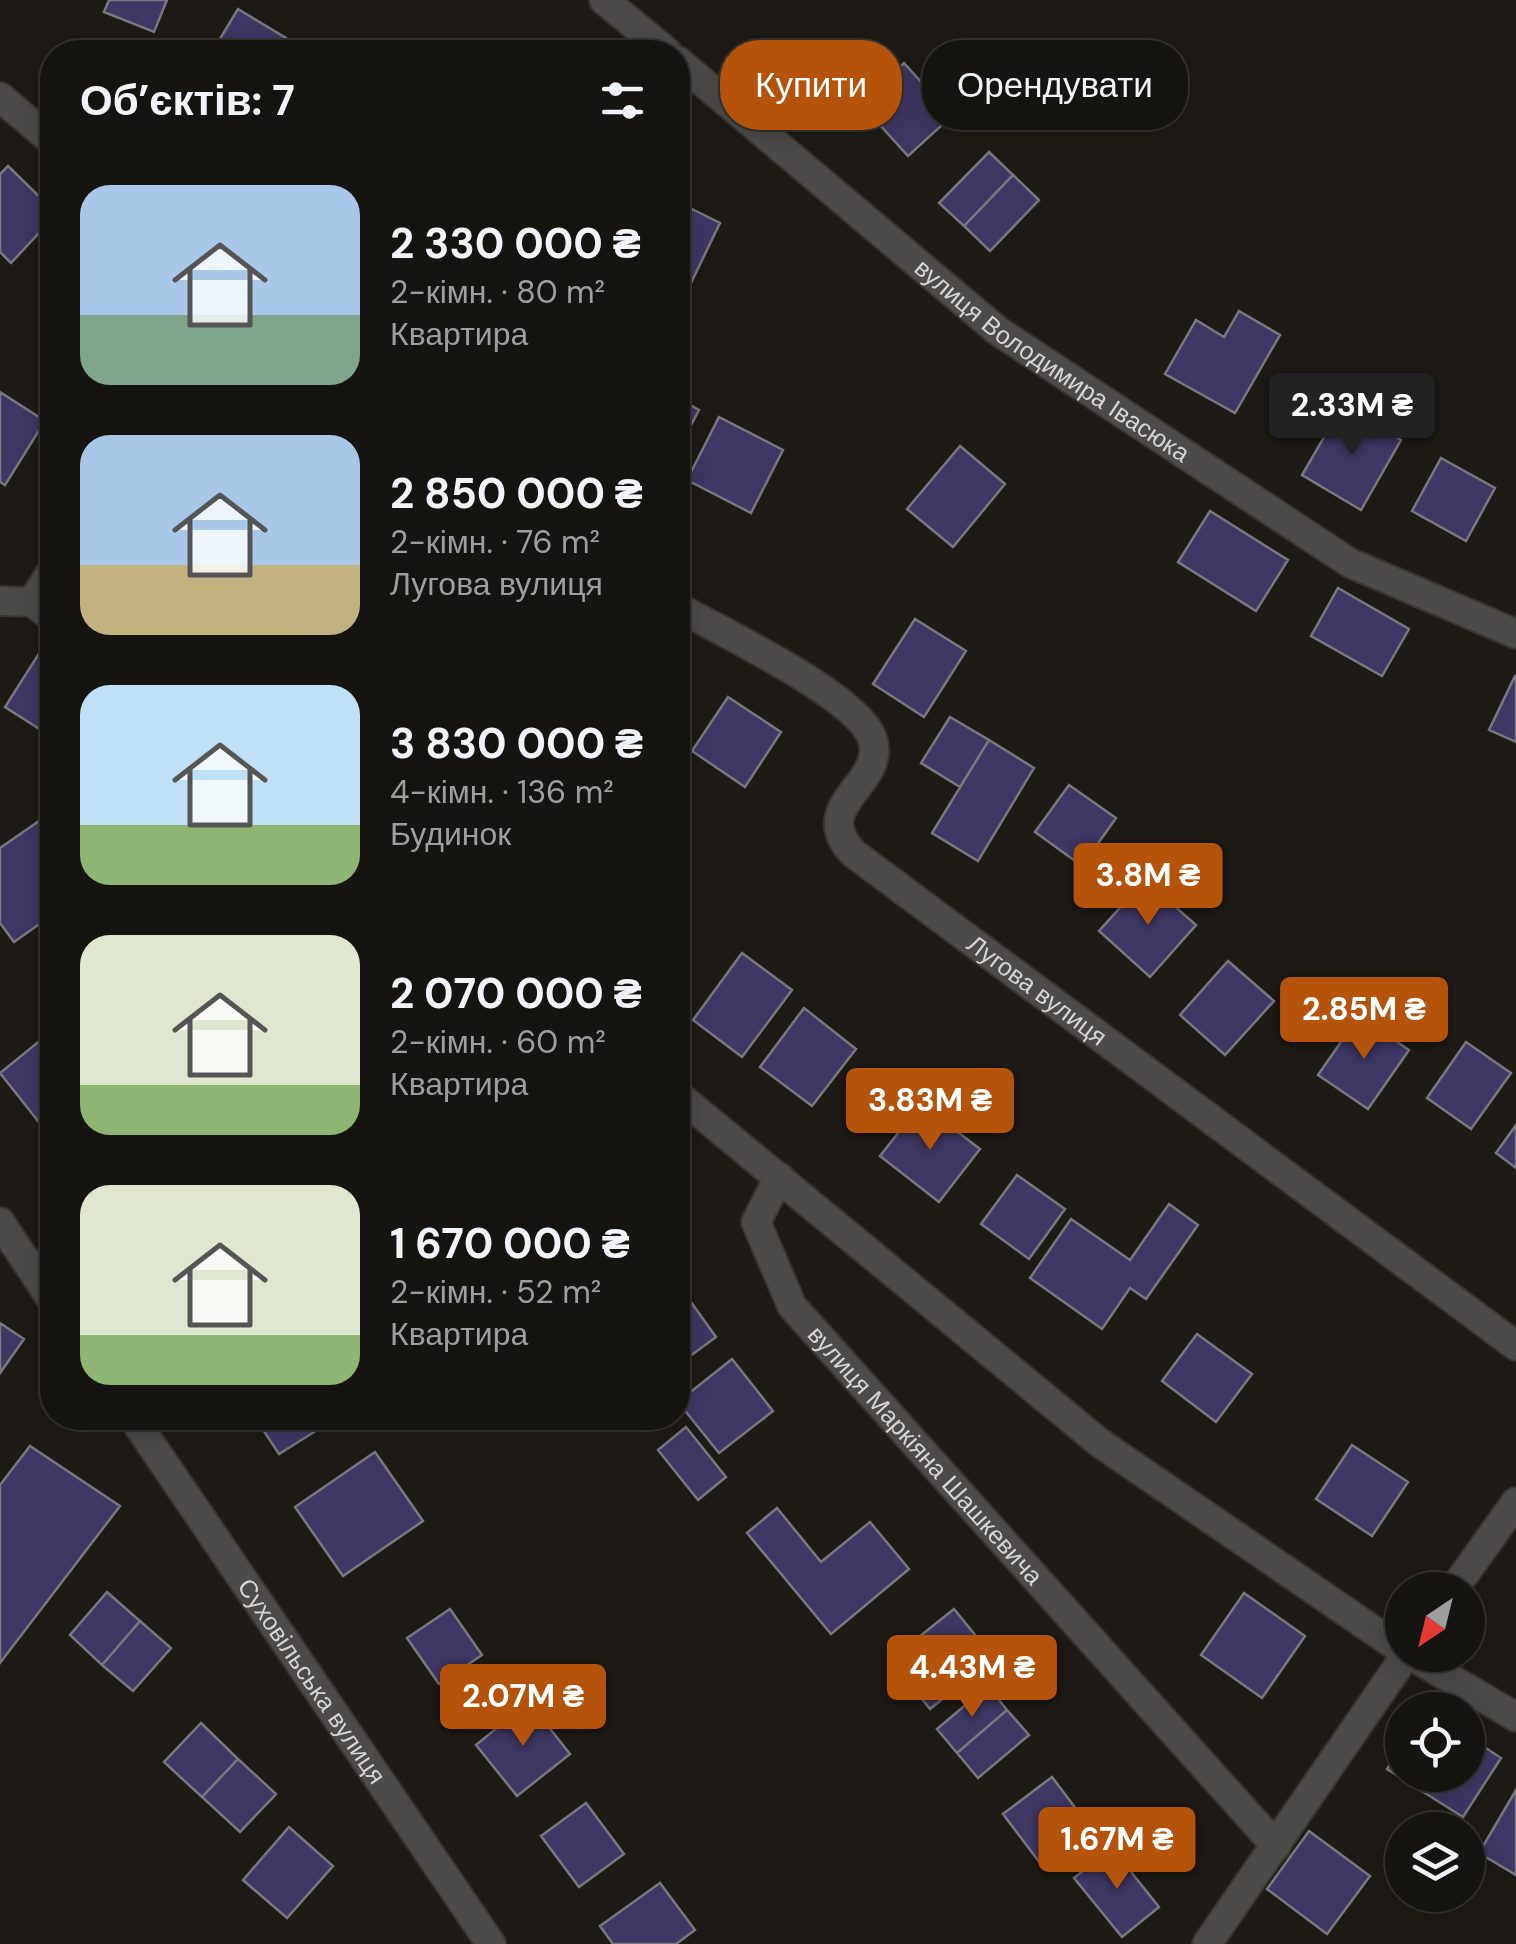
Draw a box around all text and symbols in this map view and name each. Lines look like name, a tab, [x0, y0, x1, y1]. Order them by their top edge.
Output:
chip: Купити	[720, 40, 902, 130]
chip: Орендувати	[922, 40, 1188, 130]
text: Об’єктів: 7	[80, 73, 295, 128]
icon: filters	[595, 73, 650, 128]
text: 2 330 000 ₴	[390, 216, 641, 271]
icon: home	[160, 225, 280, 345]
street label: вулиця Володимира Івасюка	[908, 251, 1196, 470]
text: 2-кімн. · 80 m²	[390, 271, 605, 313]
text: Квартира	[390, 313, 528, 355]
pin: 2.33M ₴	[1260, 373, 1444, 458]
text: 2.33M ₴	[1291, 384, 1413, 426]
text: 2 850 000 ₴	[390, 466, 643, 521]
icon: home	[160, 475, 280, 595]
text: 2-кімн. · 76 m²	[390, 521, 600, 563]
text: Лугова вулиця	[390, 563, 603, 605]
text: 3 830 000 ₴	[390, 716, 643, 771]
icon: home	[160, 725, 280, 845]
text: 4-кімн. · 136 m²	[390, 771, 614, 813]
text: Будинок	[390, 813, 511, 855]
pin: 3.8M ₴	[1067, 843, 1229, 928]
text: 3.8M ₴	[1096, 854, 1200, 896]
street label: Лугова вулиця	[961, 927, 1114, 1053]
text: 2 070 000 ₴	[390, 966, 642, 1021]
icon: home	[160, 975, 280, 1095]
pin: 2.85M ₴	[1272, 977, 1456, 1062]
text: 2.85M ₴	[1302, 988, 1426, 1030]
text: 2-кімн. · 60 m²	[390, 1021, 606, 1063]
text: Квартира	[390, 1063, 528, 1105]
pin: 3.83M ₴	[838, 1068, 1022, 1153]
text: 3.83M ₴	[868, 1079, 992, 1121]
text: 1 670 000 ₴	[390, 1216, 630, 1271]
icon: home	[160, 1225, 280, 1345]
text: 2-кімн. · 52 m²	[390, 1271, 601, 1313]
text: Квартира	[390, 1313, 528, 1355]
street label: вулиця Маркіяна Шашкевича	[801, 1318, 1050, 1592]
street label: Суховільська вулиця	[230, 1572, 394, 1790]
north arrow	[1385, 1572, 1485, 1672]
map controls	[1385, 1572, 1485, 1912]
pin: 4.43M ₴	[880, 1635, 1064, 1720]
text: 4.43M ₴	[909, 1646, 1035, 1688]
pin: 2.07M ₴	[431, 1664, 615, 1749]
text: 2.07M ₴	[462, 1675, 584, 1717]
button: locate	[1385, 1692, 1485, 1792]
pin: 1.67M ₴	[1025, 1807, 1209, 1892]
button: layers	[1385, 1812, 1485, 1912]
text: 1.67M ₴	[1060, 1818, 1174, 1860]

